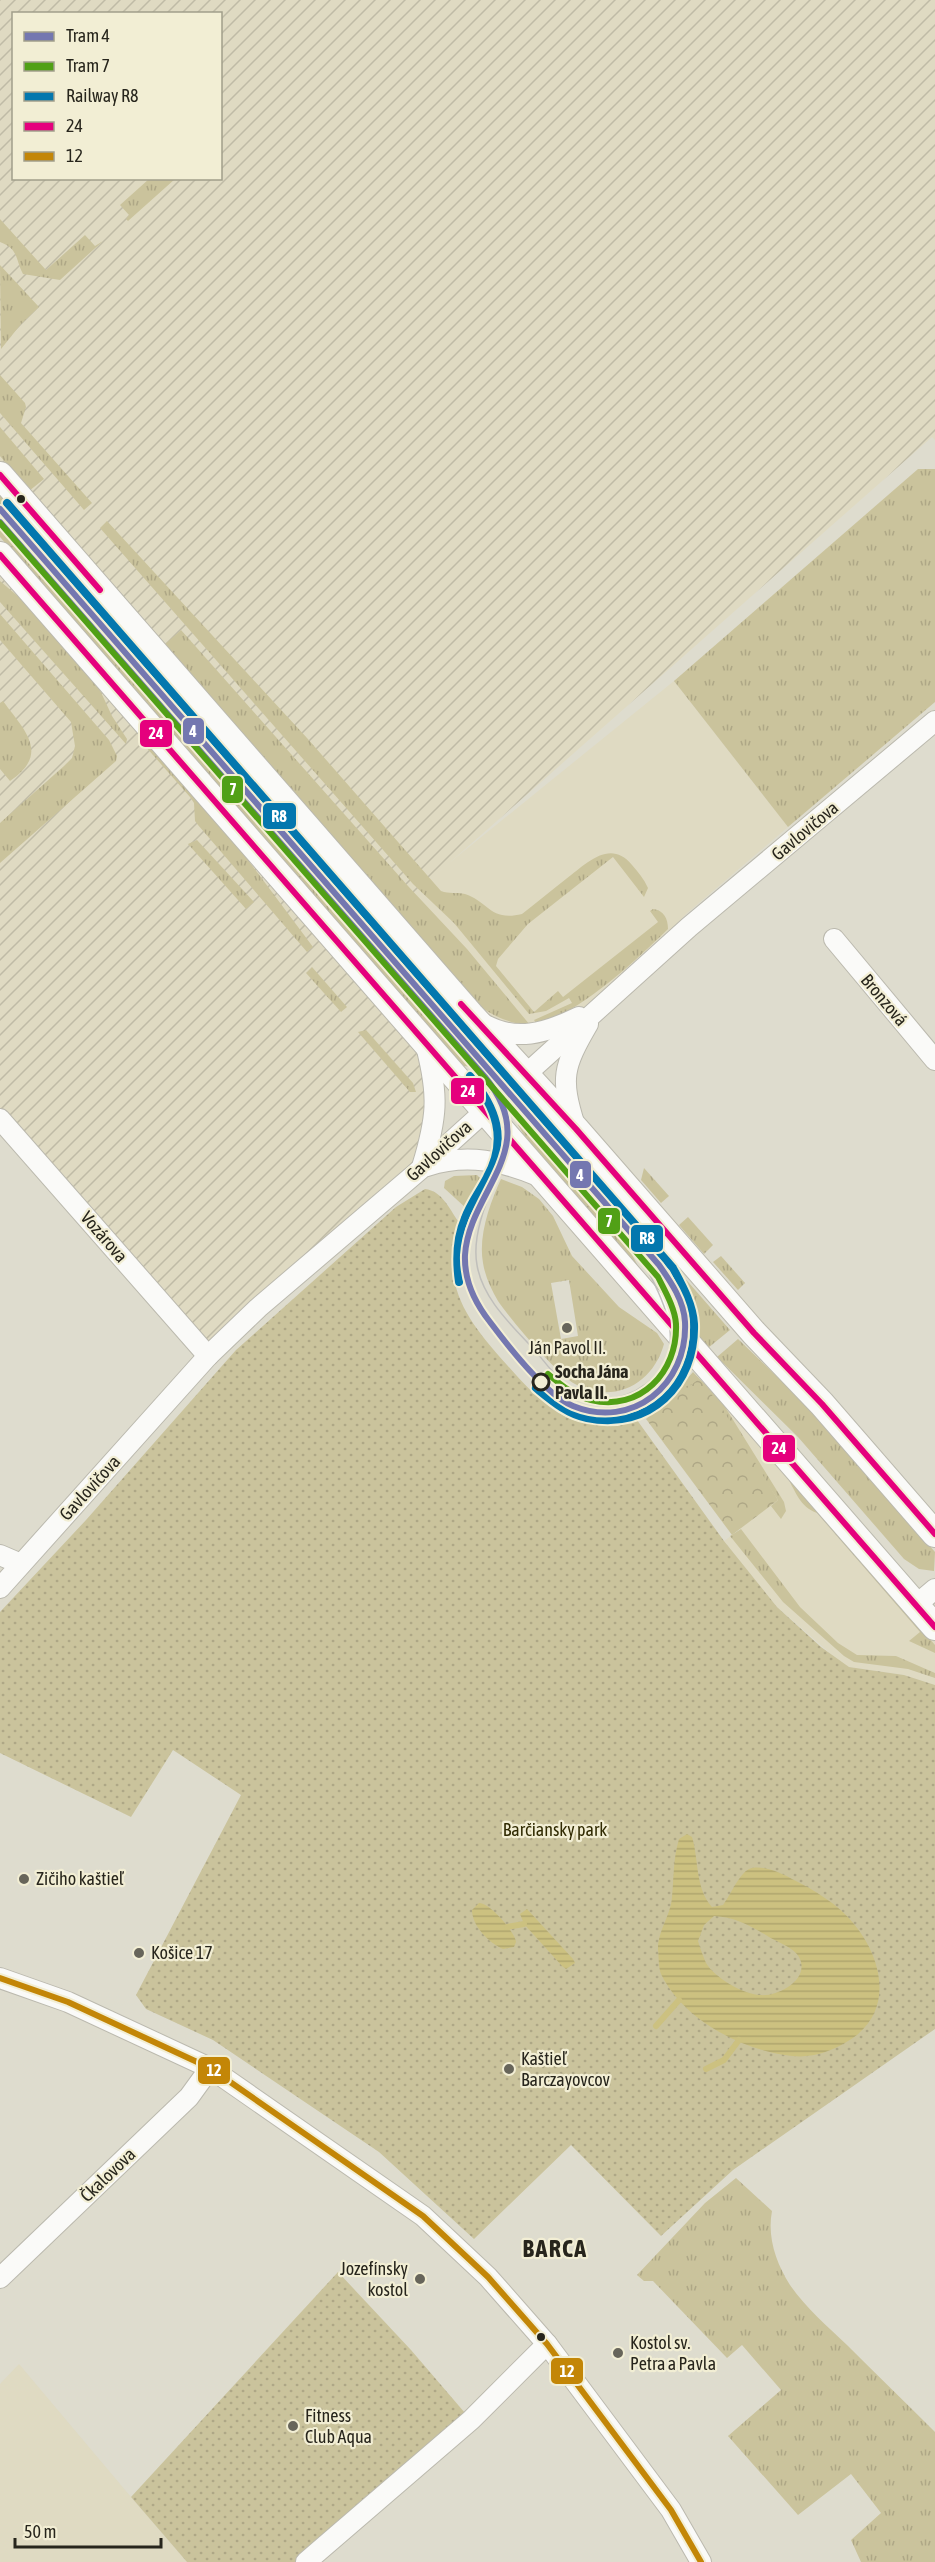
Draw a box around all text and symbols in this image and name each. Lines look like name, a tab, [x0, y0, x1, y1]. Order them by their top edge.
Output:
legend	[12, 12, 222, 180]
text: Tram 4	[66, 25, 110, 46]
text: Tram 7	[66, 55, 110, 76]
text: Railway R8	[66, 85, 138, 106]
text: 24	[66, 115, 83, 136]
text: 12	[66, 145, 83, 166]
unlabelled marker	[15, 493, 27, 505]
line badge: 4	[182, 717, 205, 745]
line badge: 24	[139, 719, 173, 748]
text: 4	[188, 722, 197, 740]
text: 24	[148, 724, 164, 742]
line badge: 7	[221, 775, 244, 804]
text: 7	[229, 780, 237, 798]
street label: Gavlovičova	[767, 797, 842, 864]
line badge: R8	[262, 802, 297, 830]
text: R8	[271, 807, 287, 825]
street label: Bronzová	[857, 969, 912, 1030]
line badge: 24	[450, 1077, 485, 1105]
text: 24	[460, 1082, 476, 1100]
street label: Gavlovičova	[402, 1116, 476, 1185]
line badge: 4	[569, 1160, 592, 1189]
text: 4	[575, 1166, 584, 1184]
street label: Vozárova	[77, 1207, 132, 1266]
line badge: 7	[597, 1207, 621, 1235]
text: 7	[605, 1212, 613, 1230]
line badge: R8	[630, 1224, 664, 1253]
text: R8	[639, 1229, 655, 1247]
marker: Ján Pavol II.	[560, 1321, 574, 1335]
place label: Ján Pavol II.	[528, 1337, 606, 1358]
place label: Socha Jána Pavla II.	[555, 1361, 628, 1403]
marker: Socha Jána Pavla II.	[532, 1373, 550, 1391]
line badge: 24	[762, 1434, 796, 1463]
text: 24	[771, 1439, 787, 1457]
street label: Gavlovičova	[55, 1451, 124, 1525]
park label: Barčiansky park	[503, 1819, 607, 1840]
place label: Zičiho kaštieľ	[36, 1868, 125, 1889]
marker: Zičiho kaštieľ	[17, 1872, 31, 1886]
place label: Košice 17	[151, 1942, 213, 1963]
marker: Košice 17	[132, 1946, 146, 1960]
place label: Kaštieľ Barczayovcov	[521, 2048, 610, 2090]
line badge: 12	[197, 2056, 231, 2085]
text: 12	[206, 2061, 222, 2079]
marker: Kaštieľ Barczayovcov	[502, 2062, 516, 2076]
street label: Čkalovova	[76, 2143, 140, 2206]
district label: BARCA	[523, 2235, 587, 2262]
place label: Jozefínsky kostol	[340, 2258, 408, 2300]
marker: Jozefínsky kostol	[413, 2272, 427, 2286]
unlabelled marker	[535, 2331, 547, 2343]
place label: Kostol sv. Petra a Pavla	[630, 2332, 716, 2374]
marker: Kostol sv. Petra a Pavla	[611, 2346, 625, 2360]
line badge: 12	[550, 2357, 584, 2385]
text: 12	[559, 2362, 575, 2380]
place label: Fitness Club Aqua	[305, 2405, 372, 2447]
marker: Fitness Club Aqua	[286, 2419, 300, 2433]
scale bar	[15, 2511, 160, 2549]
text: 50 m	[24, 2521, 56, 2542]

